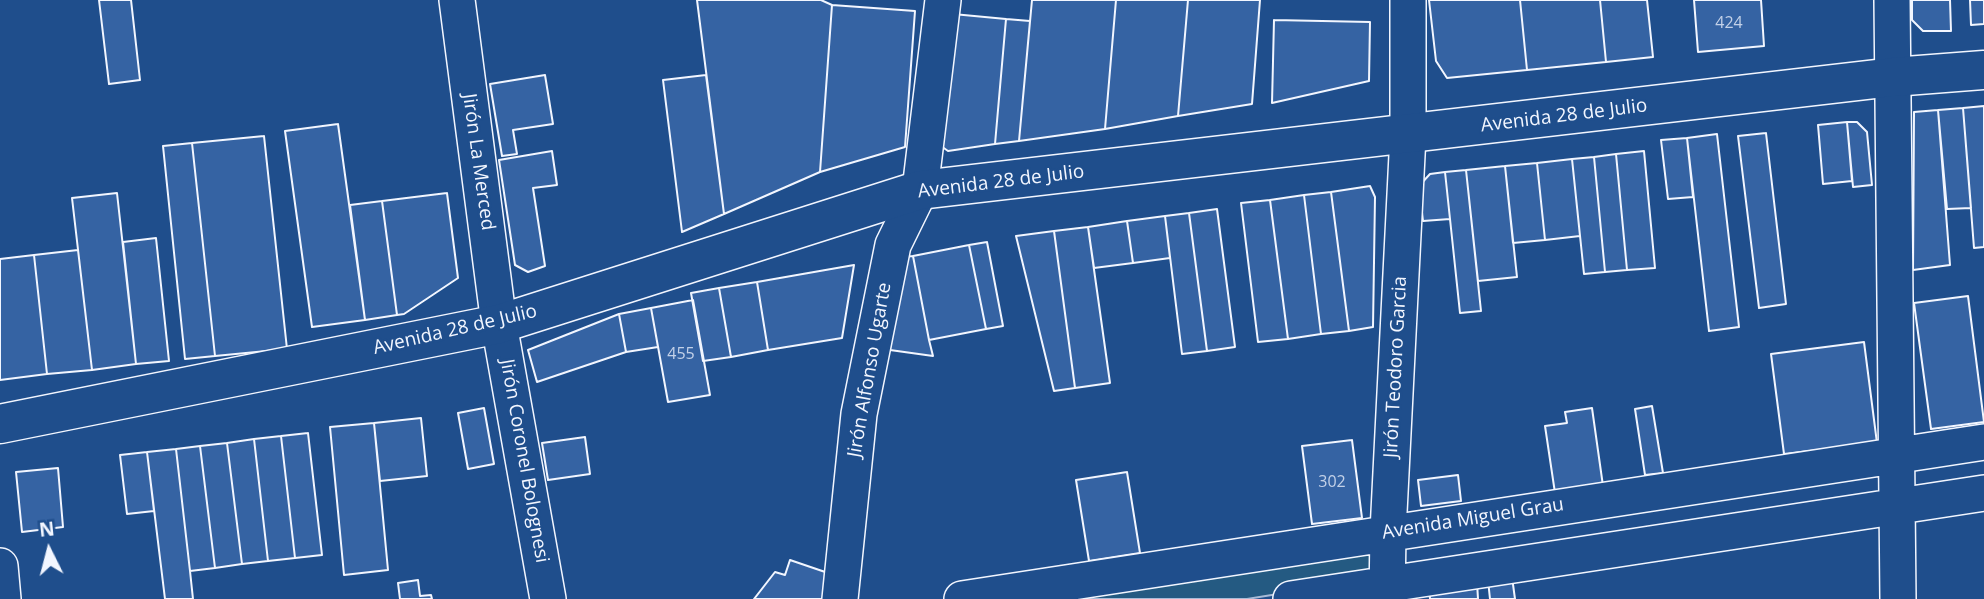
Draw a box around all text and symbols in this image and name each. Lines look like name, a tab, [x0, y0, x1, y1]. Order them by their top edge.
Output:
house number: 424	[1715, 13, 1743, 33]
street label: Jirón La Merced	[457, 92, 499, 232]
street label: Avenida 28 de Julio	[1480, 94, 1648, 138]
street label: Avenida 28 de Julio	[917, 160, 1085, 204]
street label: Jirón Teodoro Garcia	[1380, 276, 1412, 458]
street label: Jirón Alfonso Ugarte	[843, 281, 897, 459]
street label: Avenida 28 de Julio	[371, 300, 539, 360]
house number: 455	[667, 344, 695, 364]
street label: Jirón Coronel Bolognesi	[495, 357, 553, 565]
house number: 302	[1318, 472, 1346, 492]
street label: Avenida Miguel Grau	[1380, 493, 1566, 545]
north arrow	[14, 515, 84, 585]
text: N	[38, 515, 56, 543]

